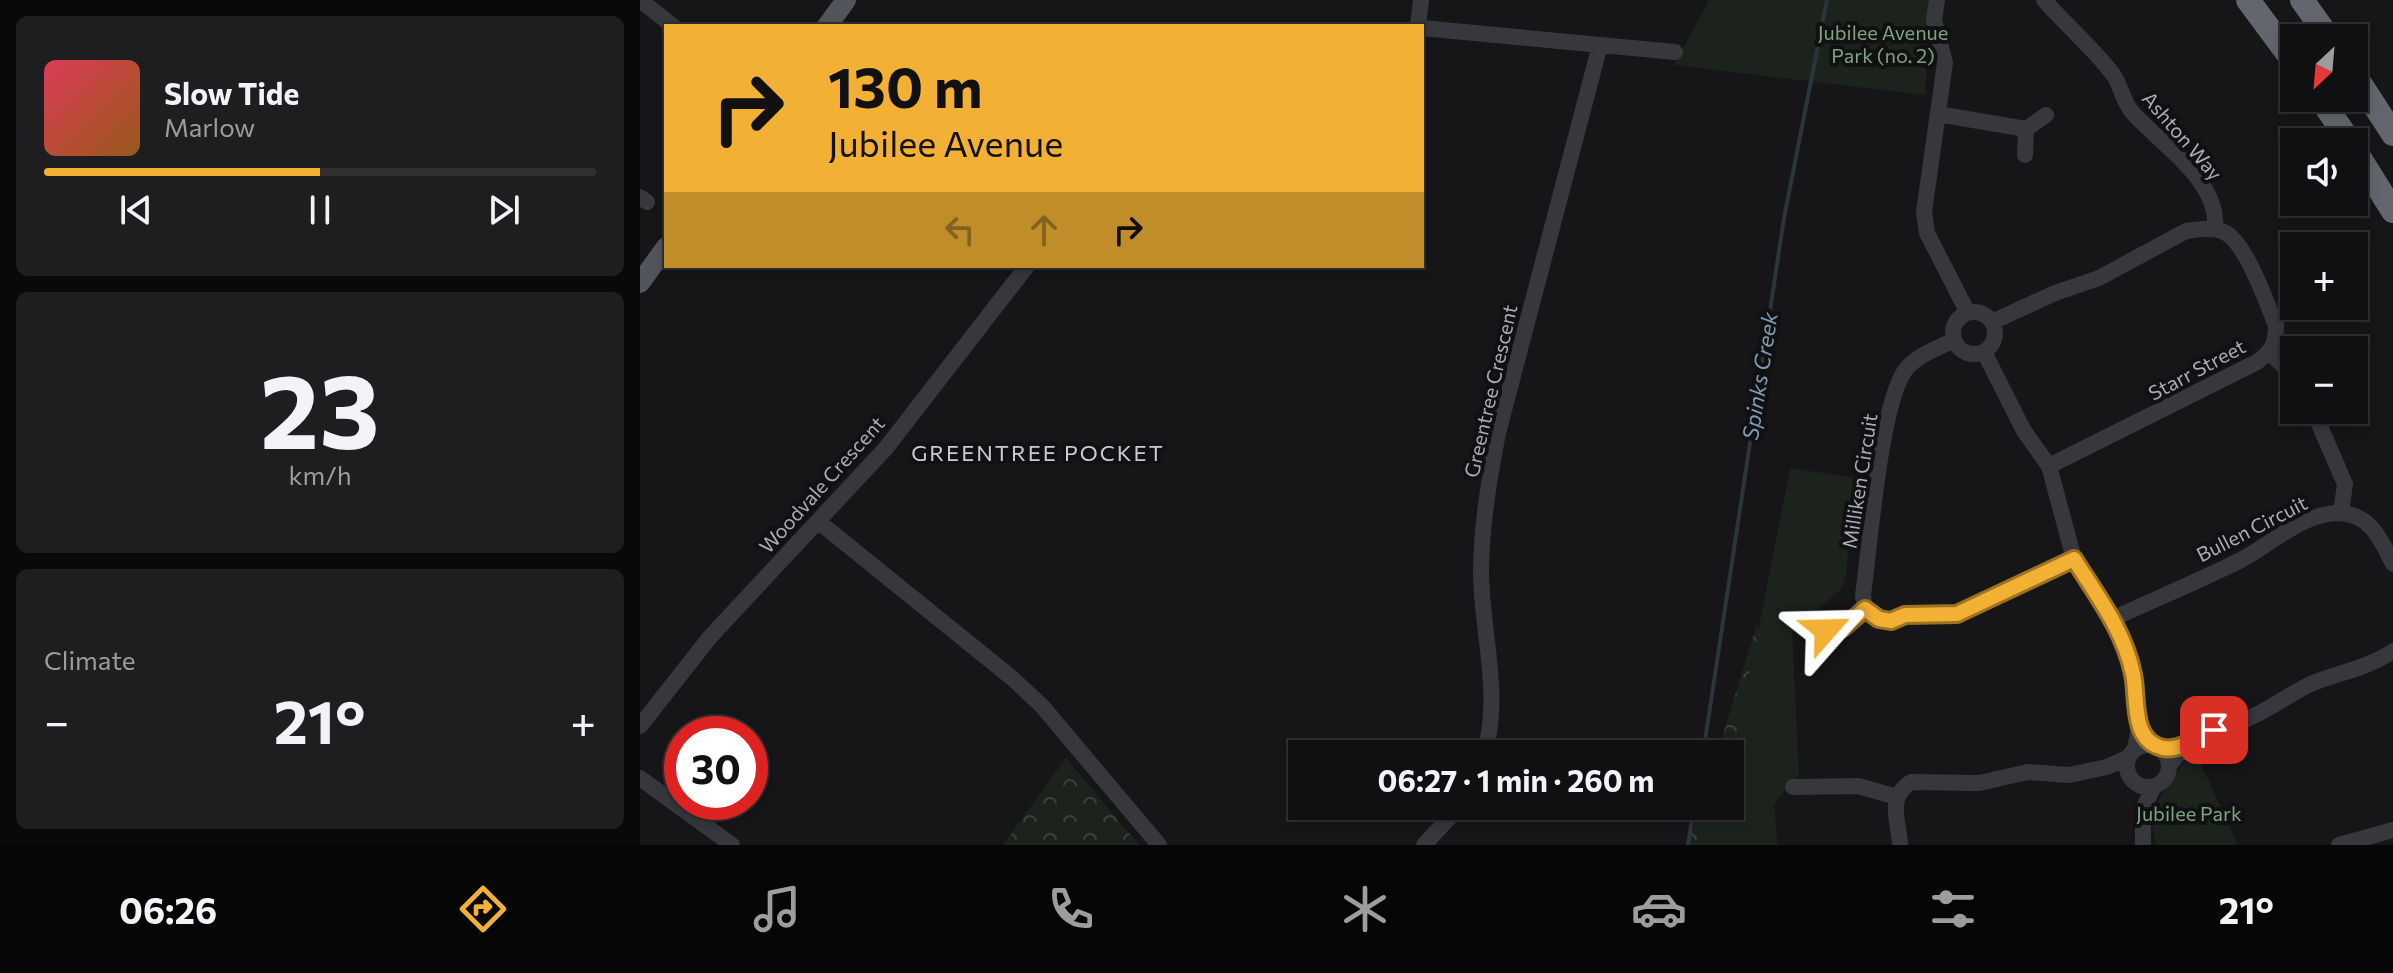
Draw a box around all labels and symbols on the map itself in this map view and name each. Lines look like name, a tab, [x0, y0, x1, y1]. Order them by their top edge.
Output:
park label: Jubilee Avenue Park (no. 2)	[1818, 20, 1948, 67]
north arrow	[2280, 24, 2368, 112]
street label: Ashton Way	[2138, 86, 2228, 185]
street label: Greentree Crescent	[1458, 302, 1522, 480]
water label: Spinks Creek	[1736, 309, 1783, 442]
street label: Starr Street	[2144, 334, 2249, 405]
street label: Woodvale Crescent	[754, 411, 889, 558]
street label: Milliken Circuit	[1836, 411, 1882, 550]
district label: GREENTREE POCKET	[911, 439, 1165, 466]
street label: Bullen Circuit	[2192, 490, 2311, 566]
position arrow	[1784, 588, 1868, 672]
pin	[2180, 696, 2248, 764]
speed limit sign: 30	[664, 716, 768, 820]
park label: Jubilee Park	[2136, 801, 2242, 825]

